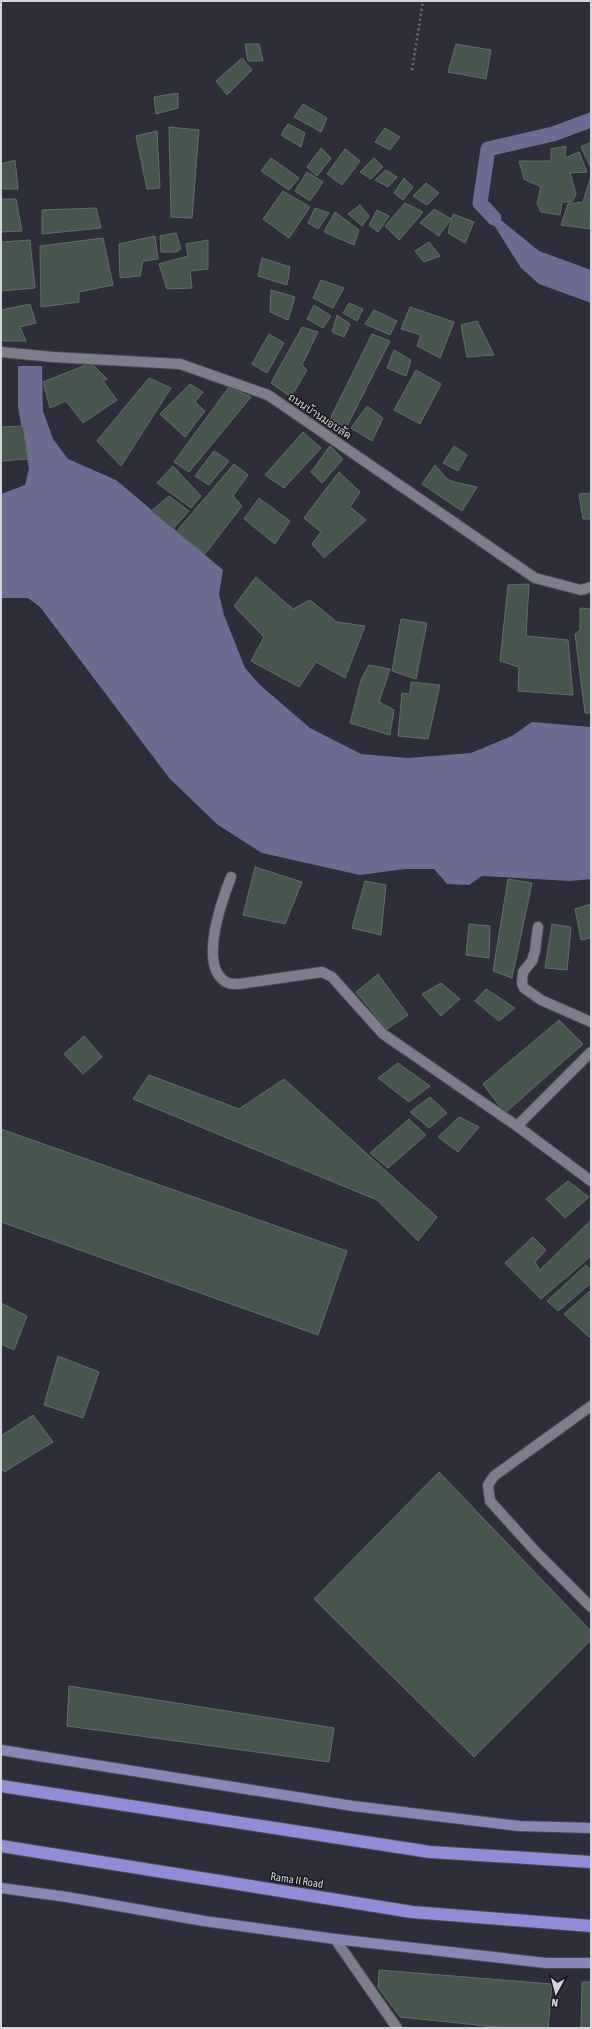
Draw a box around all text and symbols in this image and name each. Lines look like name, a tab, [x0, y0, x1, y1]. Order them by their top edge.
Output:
street label: ถนนบ้านมอบลัด	[286, 390, 354, 441]
street label: Rama II Road	[270, 1870, 324, 1890]
north arrow	[536, 1973, 576, 2013]
text: N	[551, 1997, 559, 2009]

